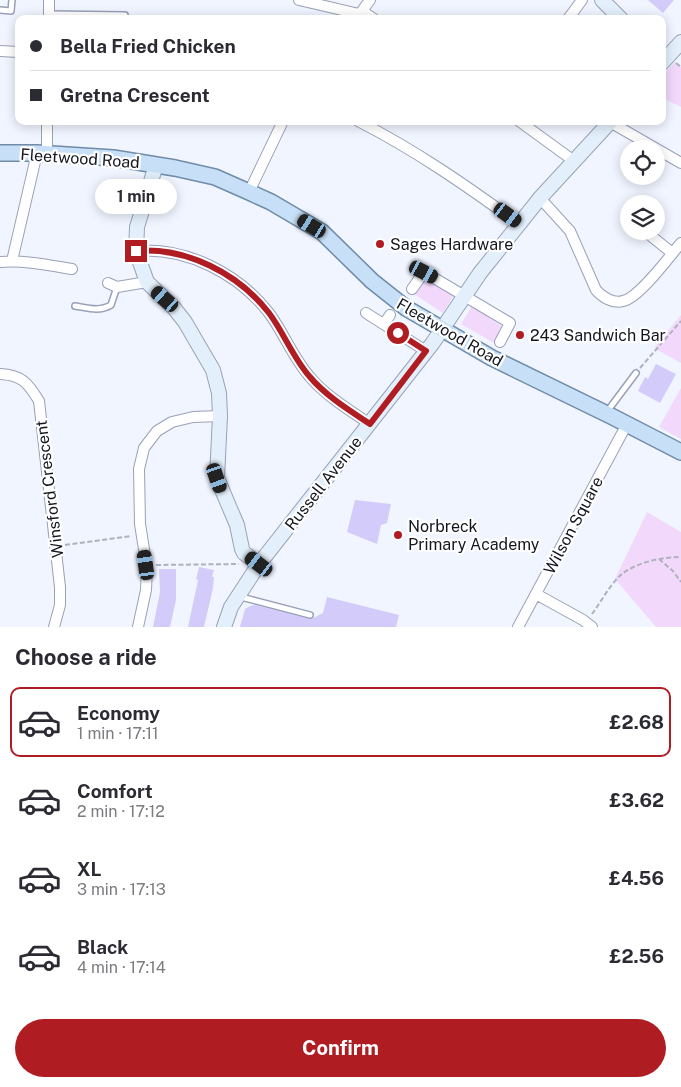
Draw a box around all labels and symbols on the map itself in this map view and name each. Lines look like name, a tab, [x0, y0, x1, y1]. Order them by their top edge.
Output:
street label: Fleetwood Road	[20, 145, 140, 172]
callout: 1 min	[95, 178, 177, 214]
car	[491, 200, 524, 230]
car	[295, 212, 328, 240]
place label: Sages Hardware	[390, 235, 513, 254]
marker: Sages Hardware	[374, 238, 386, 250]
route end	[125, 240, 147, 262]
car	[407, 258, 440, 286]
car	[148, 283, 181, 315]
street label: Fleetwood Road	[393, 294, 506, 371]
route start	[387, 322, 409, 344]
place label: 243 Sandwich Bar	[530, 326, 666, 345]
marker: 243 Sandwich Bar	[514, 329, 526, 341]
street label: Winsford Crescent	[32, 419, 67, 559]
street label: Russell Avenue	[281, 433, 366, 534]
car	[205, 461, 228, 495]
street label: Wilson Square	[540, 473, 607, 577]
place label: Norbreck Primary Academy	[408, 517, 540, 554]
marker: Norbreck Primary Academy	[392, 529, 404, 541]
car	[136, 549, 155, 581]
car	[242, 549, 275, 579]

